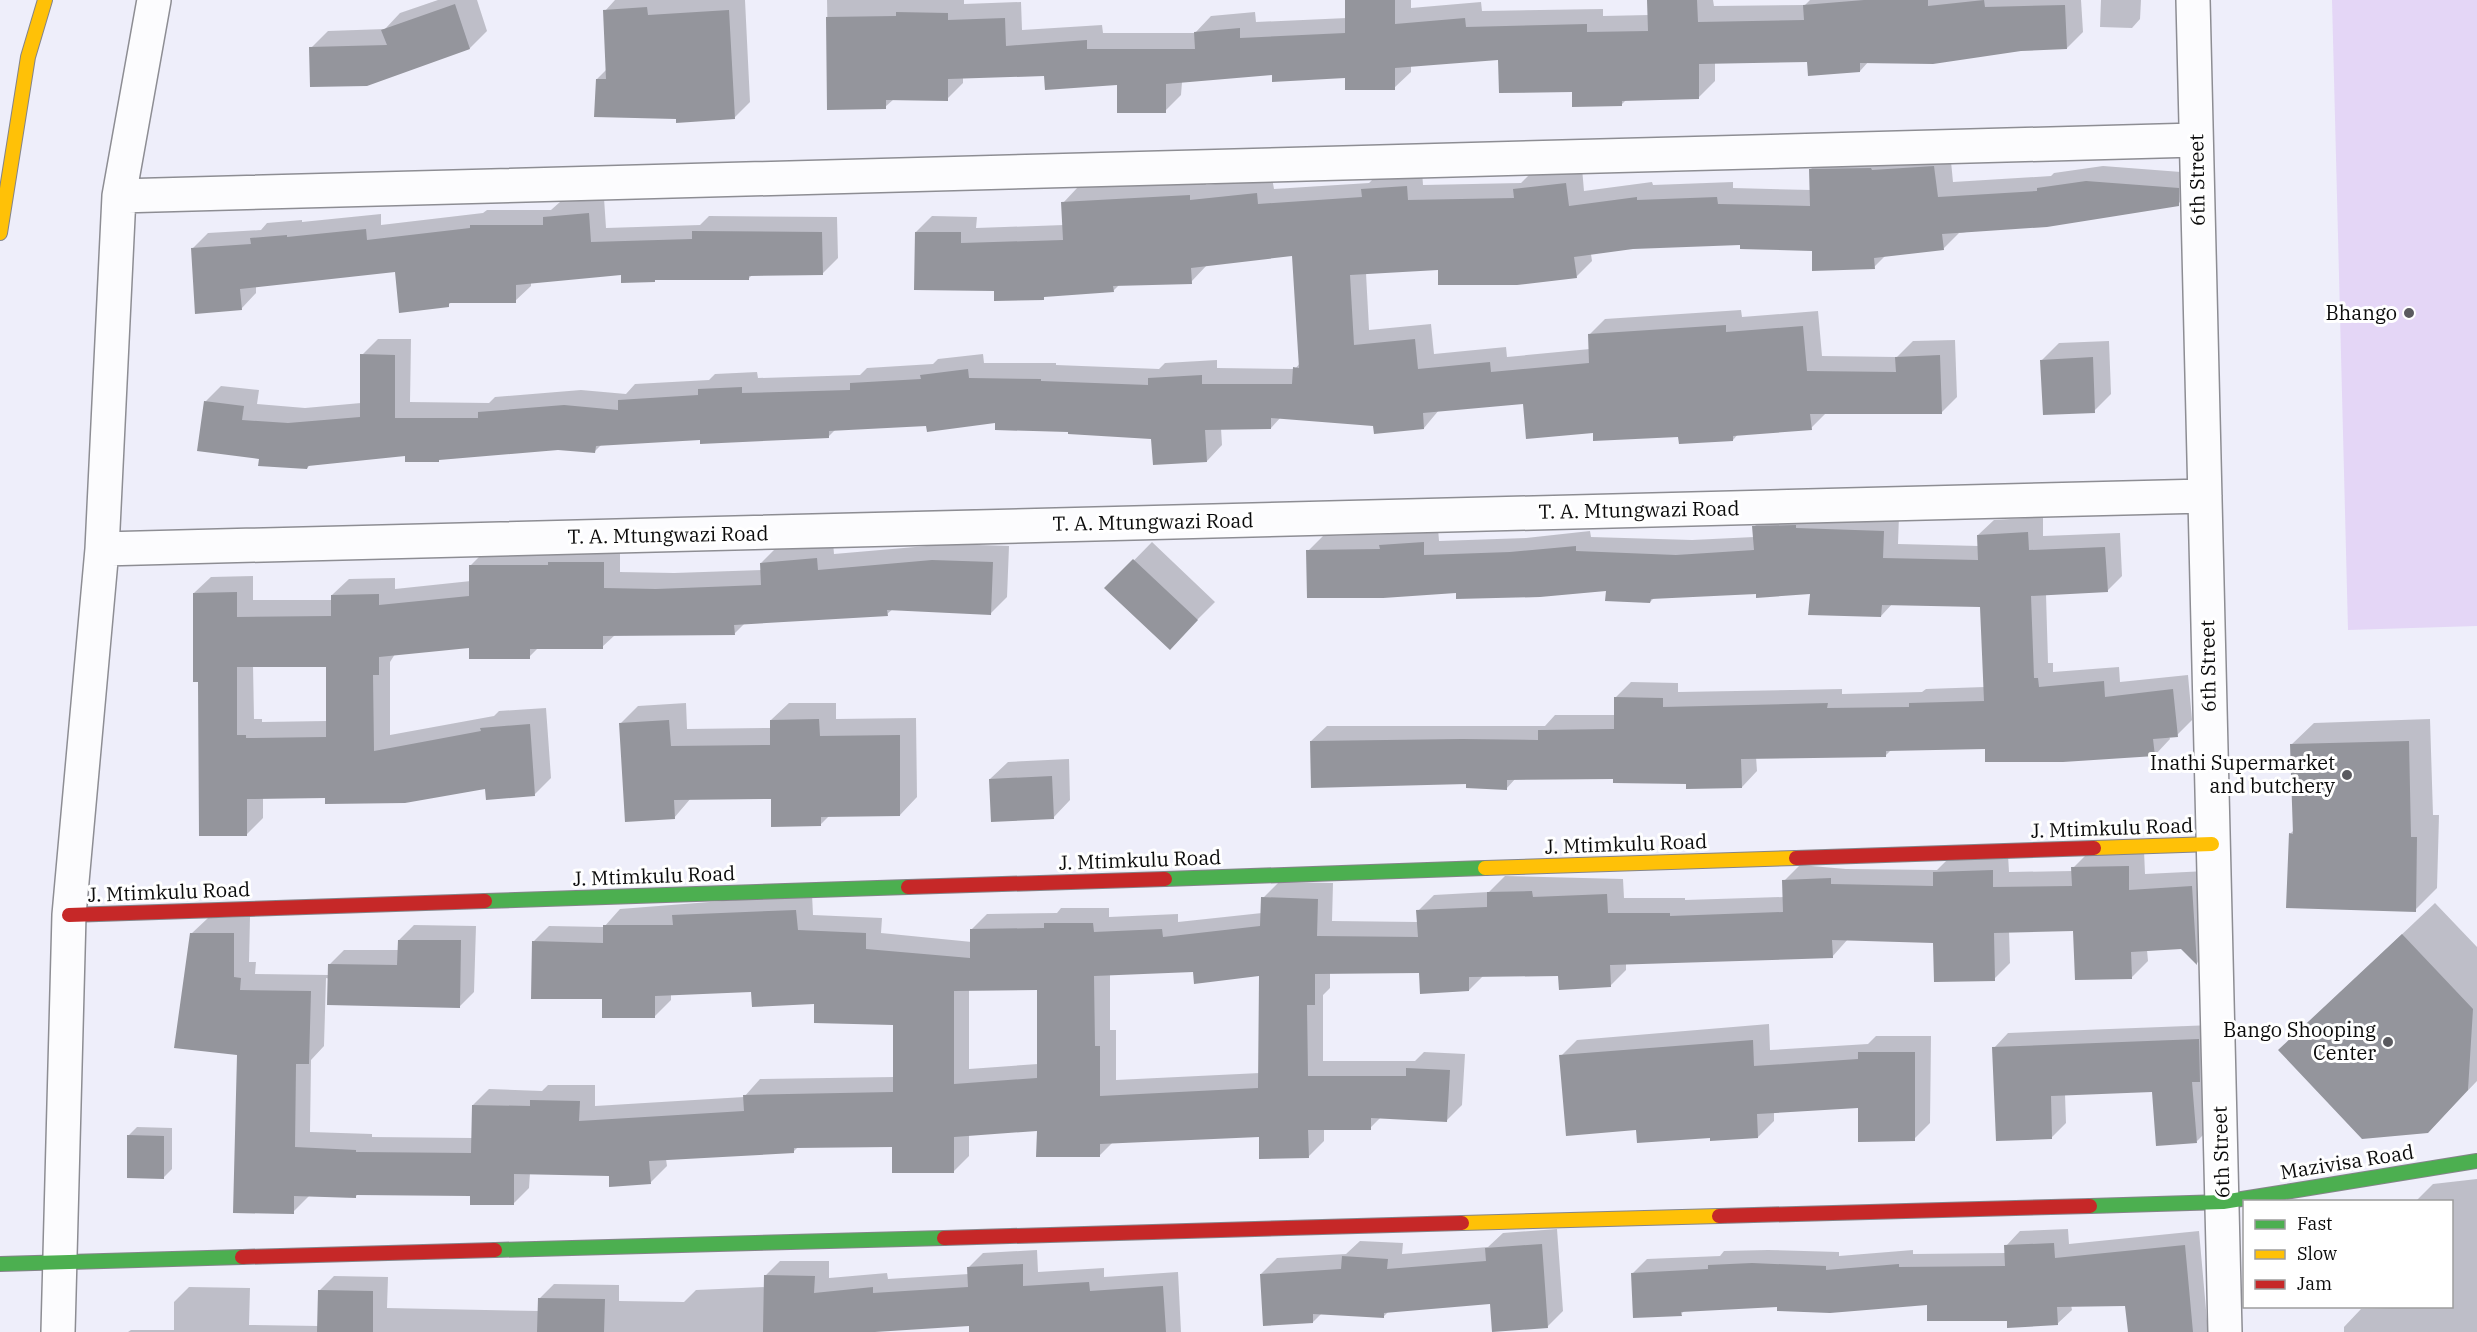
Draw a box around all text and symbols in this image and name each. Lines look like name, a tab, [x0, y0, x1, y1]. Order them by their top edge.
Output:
street label: 6th Street	[2182, 134, 2211, 226]
place label: Bhango	[2325, 299, 2397, 326]
marker: Bhango	[2402, 306, 2416, 320]
street label: T. A. Mtungwazi Road	[1538, 494, 1740, 525]
street label: T. A. Mtungwazi Road	[1052, 506, 1254, 537]
street label: T. A. Mtungwazi Road	[567, 519, 769, 550]
street label: 6th Street	[2193, 620, 2222, 712]
place label: Inathi Supermarket and butchery	[2150, 749, 2335, 799]
marker: Inathi Supermarket and butchery	[2340, 768, 2354, 782]
street label: J. Mtimkulu Road	[2030, 811, 2194, 844]
street label: J. Mtimkulu Road	[1544, 827, 1708, 860]
street label: J. Mtimkulu Road	[1058, 843, 1222, 876]
street label: J. Mtimkulu Road	[572, 859, 736, 892]
street label: J. Mtimkulu Road	[87, 875, 251, 908]
place label: Bango Shooping Center	[2223, 1016, 2376, 1066]
marker: Bango Shooping Center	[2381, 1035, 2395, 1049]
street label: 6th Street	[2205, 1105, 2236, 1199]
street label: Mazivisa Road	[2278, 1138, 2416, 1185]
legend	[2243, 1200, 2453, 1308]
text: Fast	[2297, 1212, 2332, 1235]
text: Slow	[2297, 1242, 2337, 1265]
text: Jam	[2297, 1272, 2332, 1295]

